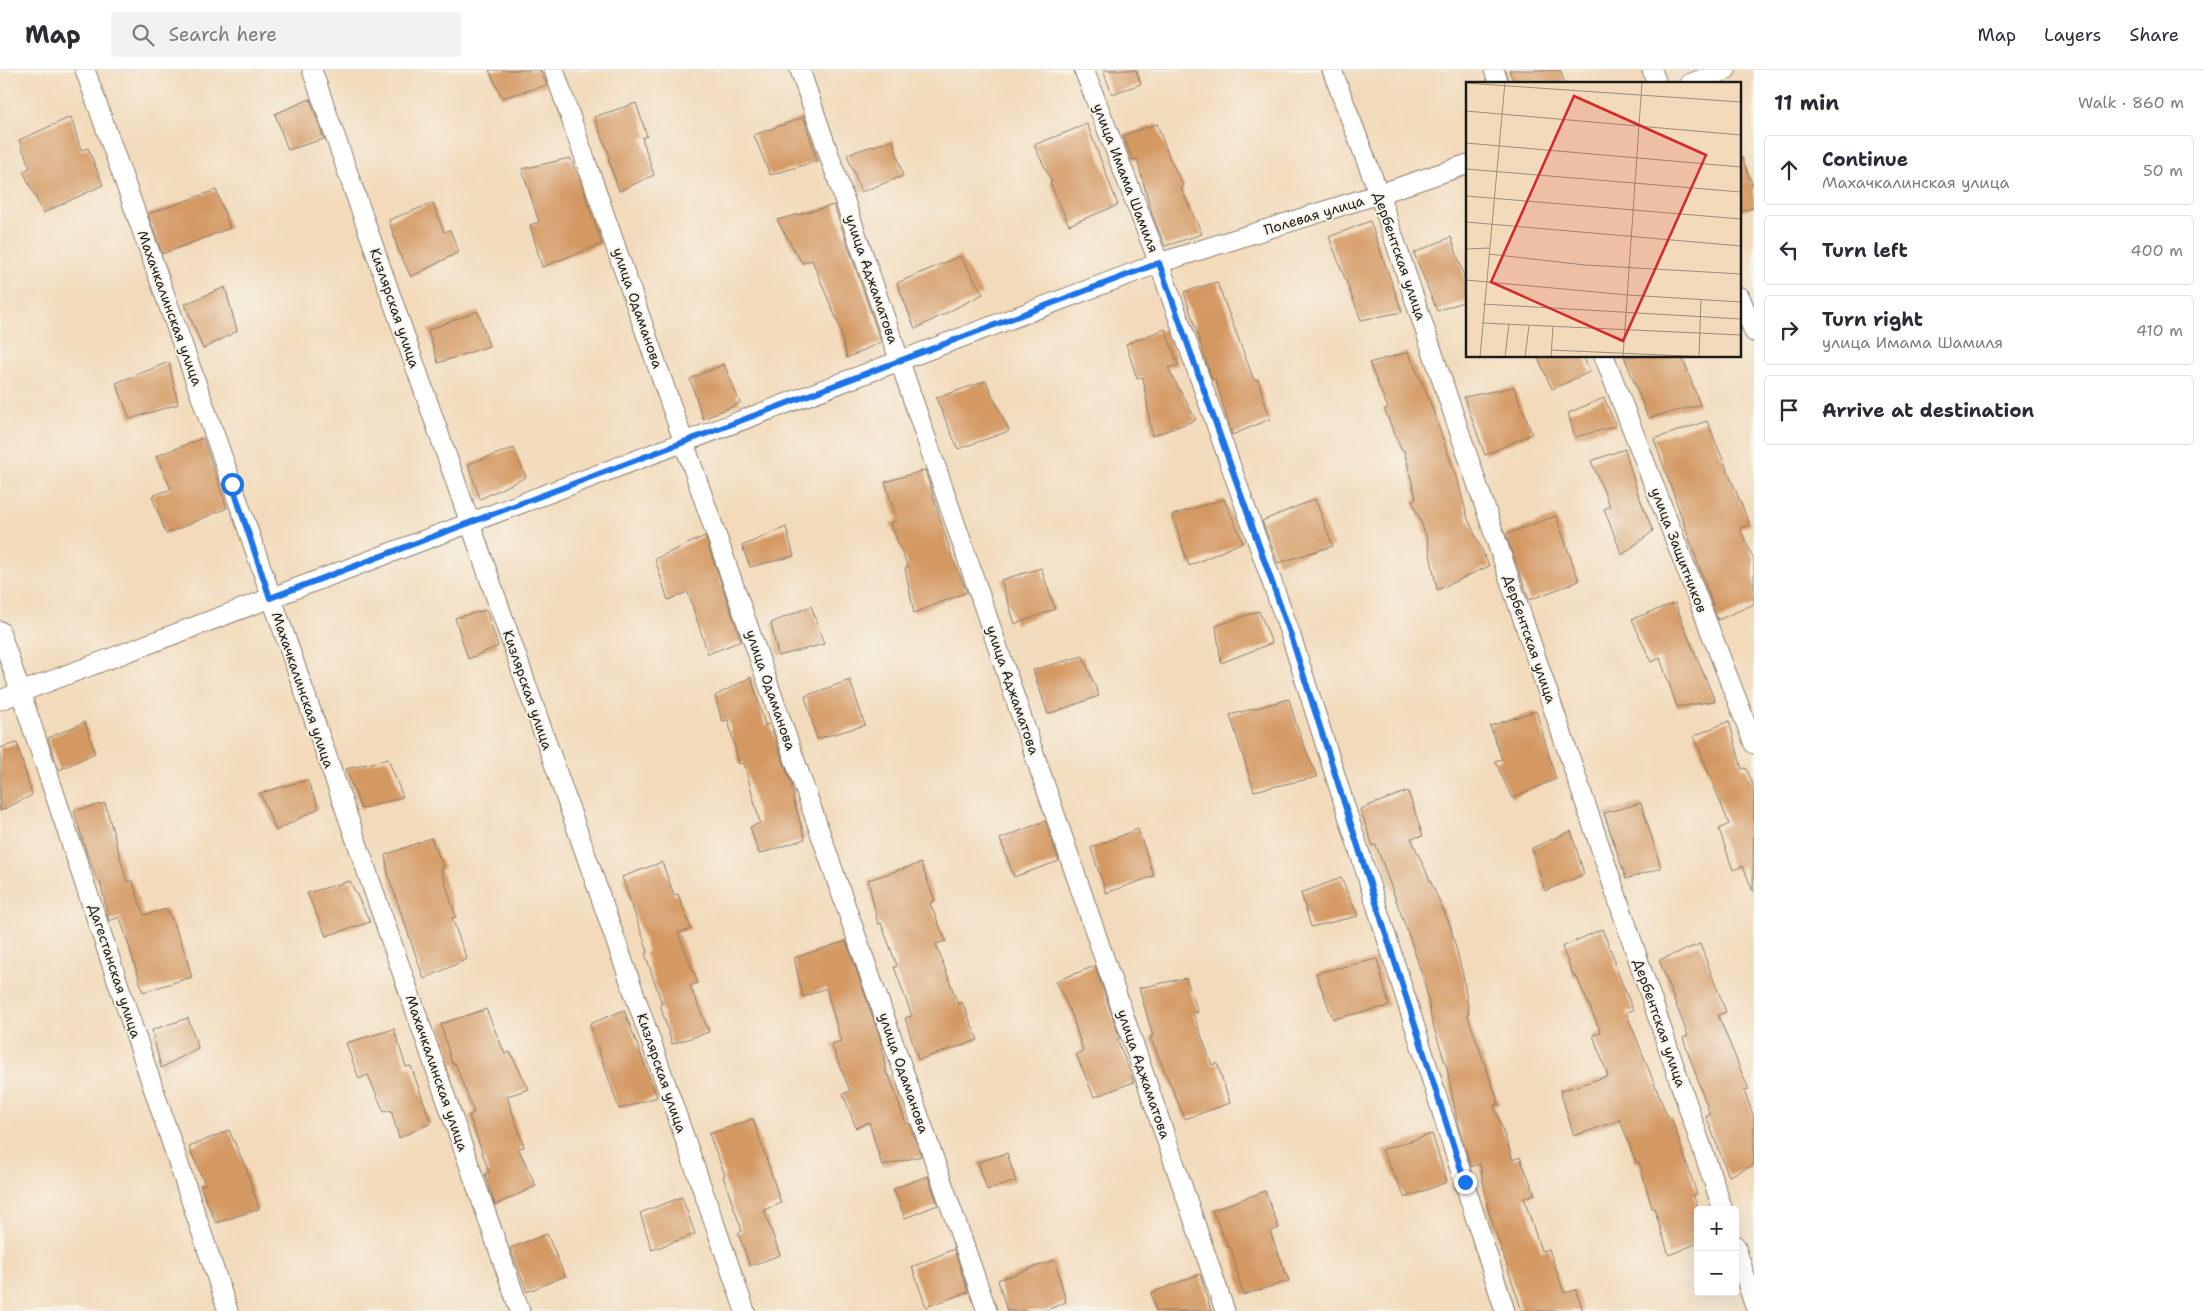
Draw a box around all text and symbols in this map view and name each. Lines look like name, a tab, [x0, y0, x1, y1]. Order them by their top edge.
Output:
search box	[111, 12, 461, 57]
text: Map	[25, 19, 81, 51]
icon: search	[129, 21, 157, 49]
text: Search here	[169, 22, 277, 47]
text: Map	[1978, 23, 2016, 47]
text: Layers	[2044, 23, 2101, 47]
text: Share	[2129, 23, 2179, 47]
inset map	[1466, 82, 1742, 358]
text: 11 min	[1774, 89, 1839, 117]
text: Walk · 860 m	[2078, 92, 2184, 113]
street label: улица Имама Шамиля	[1089, 101, 1163, 255]
text: Continue	[1822, 147, 1908, 172]
icon: ahead	[1775, 156, 1803, 184]
text: 50 m	[2143, 160, 2183, 181]
text: Махачкалинская улица	[1822, 172, 2010, 193]
street label: Дербентская улица	[1370, 189, 1431, 323]
street label: Полевая улица	[1262, 191, 1367, 239]
street label: улица Аджаматова	[841, 212, 903, 346]
street label: Махачкалинская улица	[133, 228, 207, 388]
icon: left	[1775, 236, 1803, 264]
text: Turn left	[1822, 238, 1908, 263]
text: 400 m	[2130, 240, 2183, 261]
street label: улица Одаманова	[609, 245, 667, 371]
street label: Кизлярская улица	[366, 246, 424, 371]
text: Turn right	[1822, 307, 1923, 332]
icon: right	[1775, 316, 1803, 344]
text: 410 m	[2136, 320, 2183, 341]
text: улица Имама Шамиля	[1822, 332, 2003, 353]
icon: arrive	[1775, 396, 1803, 424]
text: Arrive at destination	[1822, 398, 2034, 423]
route start	[221, 473, 244, 496]
street label: улица Защитников	[1647, 485, 1711, 615]
street label: Дербентская улица	[1500, 572, 1561, 706]
street label: Махачкалинская улица	[268, 609, 338, 771]
street label: улица Аджаматова	[982, 623, 1044, 757]
street label: улица Одаманова	[742, 627, 800, 753]
street label: Кизлярская улица	[499, 628, 557, 753]
street label: Дагестанская улица	[85, 902, 145, 1041]
street label: Дербентская улица	[1630, 956, 1691, 1090]
street label: Махачкалинская улица	[402, 992, 472, 1154]
street label: улица Аджаматова	[1113, 1007, 1175, 1141]
street label: улица Одаманова	[875, 1010, 933, 1136]
street label: Кизлярская улица	[633, 1011, 691, 1136]
route end	[1454, 1171, 1477, 1194]
map controls	[1694, 1206, 1739, 1296]
button: +	[1694, 1206, 1739, 1251]
button: −	[1694, 1251, 1739, 1296]

